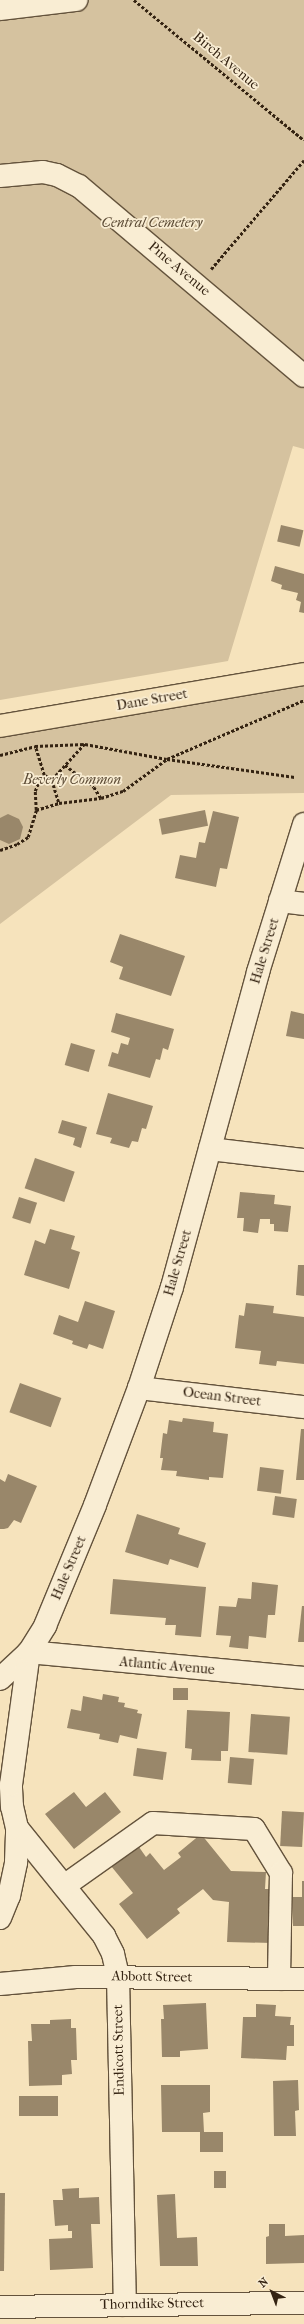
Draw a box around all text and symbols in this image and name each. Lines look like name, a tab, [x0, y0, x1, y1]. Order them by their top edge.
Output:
street label: Birch Avenue	[189, 28, 263, 94]
park label: Central Cemetery	[101, 215, 203, 231]
street label: Pine Avenue	[145, 238, 213, 300]
street label: Dane Street	[115, 685, 189, 715]
park label: Beverly Common	[23, 772, 121, 788]
street label: Hale Street	[247, 916, 283, 986]
street label: Hale Street	[161, 1228, 195, 1298]
street label: Ocean Street	[182, 1384, 262, 1410]
street label: Hale Street	[48, 1533, 90, 1603]
street label: Atlantic Avenue	[119, 1653, 215, 1679]
street label: Abbott Street	[112, 1968, 192, 1986]
street label: Endicott Street	[110, 2004, 128, 2096]
north arrow	[252, 2272, 292, 2312]
text: N	[256, 2275, 271, 2290]
street label: Thorndike Street	[100, 2295, 204, 2313]

